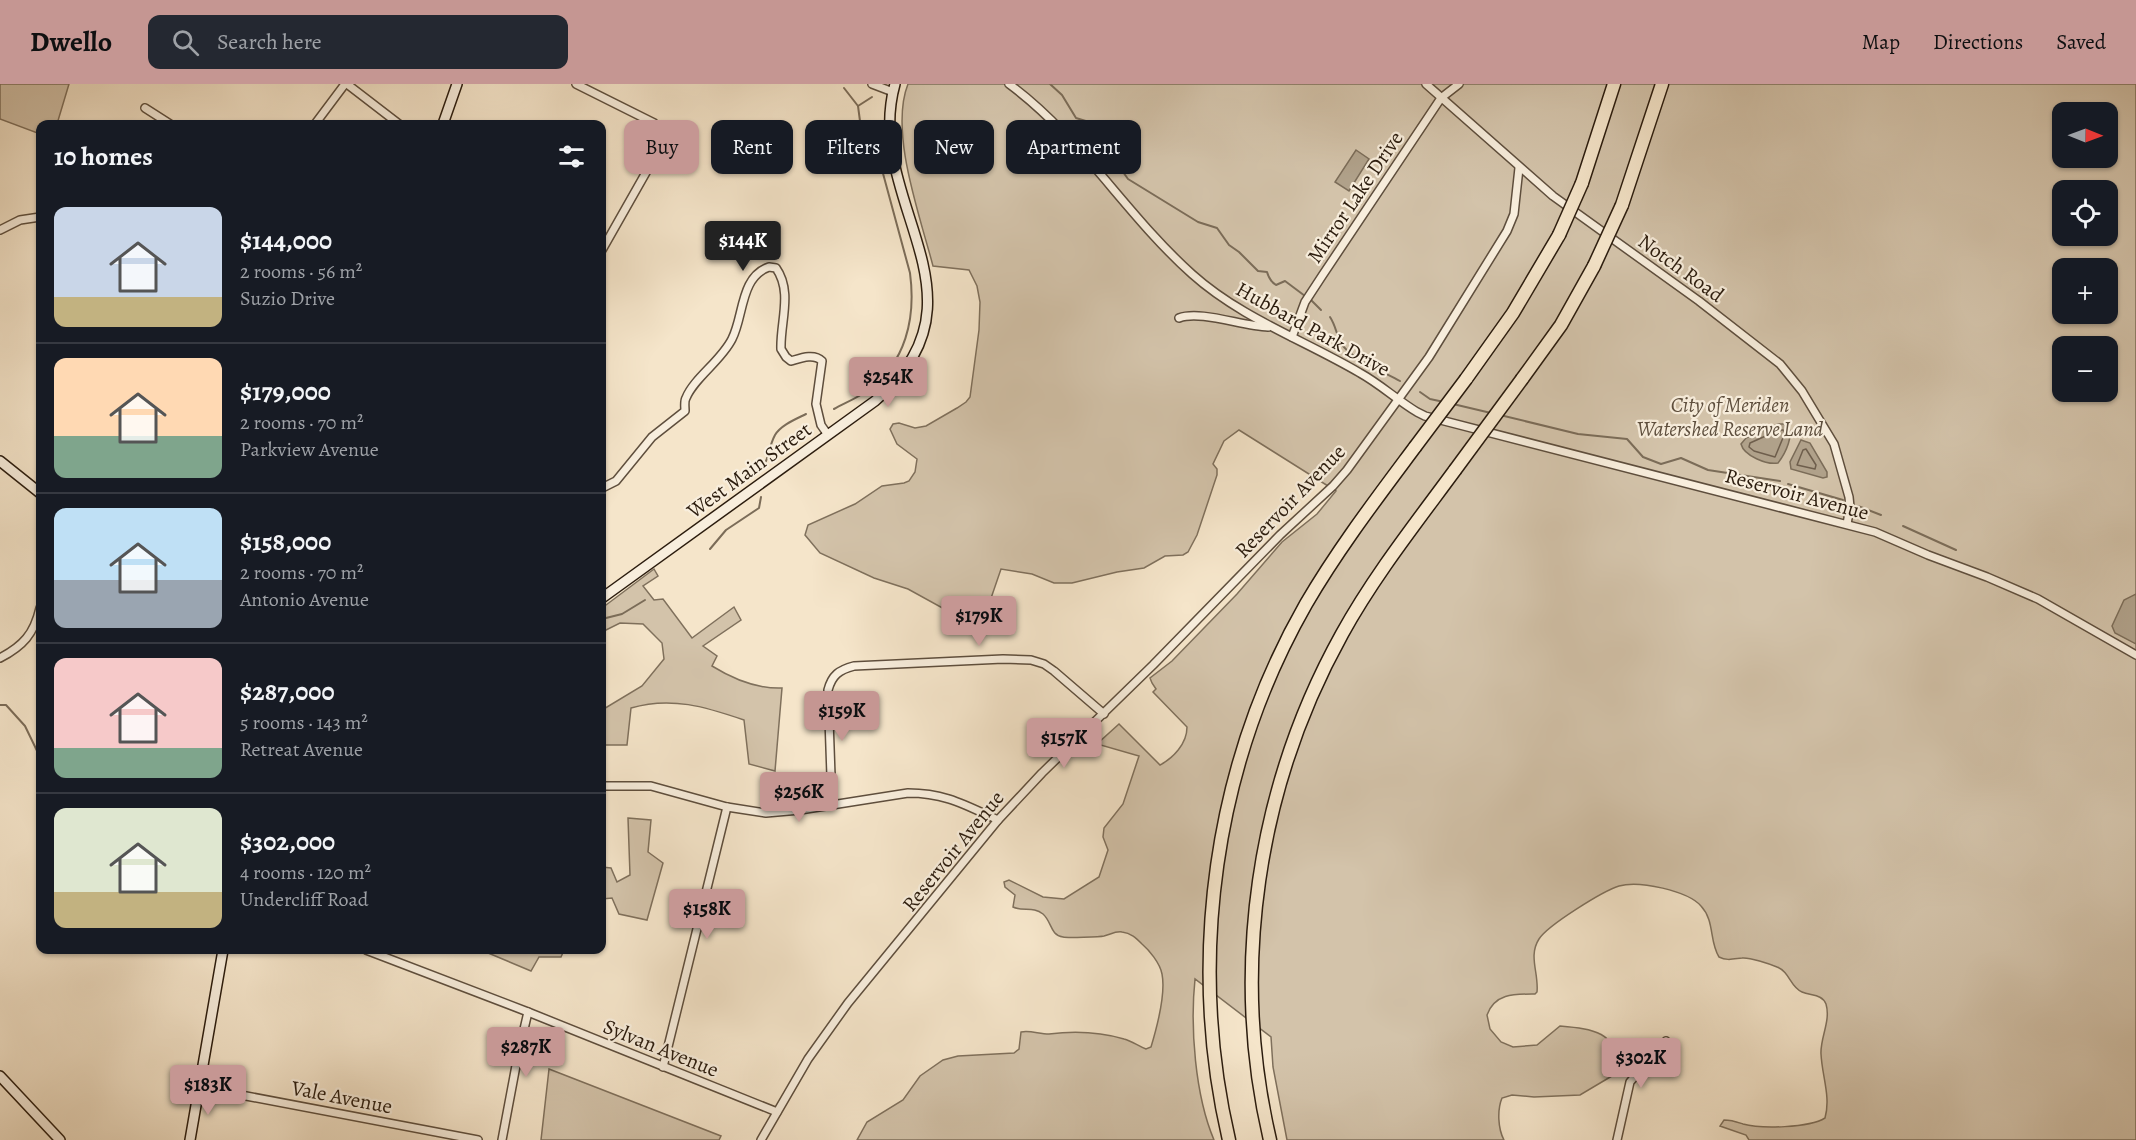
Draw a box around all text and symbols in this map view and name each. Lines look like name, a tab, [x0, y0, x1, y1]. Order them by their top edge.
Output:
search box	[148, 15, 568, 69]
text: Dwello	[30, 23, 112, 61]
icon: search	[169, 26, 202, 59]
text: Search here	[217, 27, 322, 57]
text: Map	[1862, 28, 1900, 56]
text: Directions	[1933, 28, 2023, 56]
text: Saved	[2056, 28, 2106, 56]
north arrow	[2052, 102, 2118, 168]
map controls	[2052, 102, 2118, 402]
chip: Buy	[624, 120, 699, 174]
chip: Rent	[711, 120, 793, 174]
chip: Filters	[805, 120, 902, 174]
chip: New	[914, 120, 994, 174]
chip: Apartment	[1006, 120, 1141, 174]
street label: Mirror Lake Drive	[1301, 126, 1409, 268]
text: 10 homes	[54, 139, 153, 174]
icon: filters	[555, 140, 588, 173]
button: locate	[2052, 180, 2118, 246]
pin: $144K	[701, 221, 785, 272]
text: $144,000	[240, 223, 332, 258]
text: $144K	[719, 227, 767, 254]
street label: Notch Road	[1632, 227, 1730, 309]
icon: home	[102, 231, 174, 303]
text: 2 rooms · 56 m²	[240, 258, 362, 285]
button: +	[2052, 258, 2118, 324]
street label: Hubbard Park Drive	[1231, 275, 1395, 383]
text: Suzio Drive	[240, 285, 335, 312]
button: −	[2052, 336, 2118, 402]
pin: $254K	[846, 357, 930, 408]
text: $254K	[863, 363, 913, 390]
text: $179,000	[240, 374, 331, 409]
icon: home	[102, 382, 174, 454]
park label: City of Meriden Watershed Reserve Land	[1637, 391, 1824, 443]
text: 2 rooms · 70 m²	[240, 409, 364, 436]
street label: West Main Street	[680, 415, 817, 525]
text: Parkview Avenue	[240, 436, 379, 463]
street label: Reservoir Avenue	[1229, 438, 1351, 564]
street label: Reservoir Avenue	[1722, 461, 1872, 527]
text: $158,000	[240, 524, 331, 559]
icon: home	[102, 532, 174, 604]
text: 2 rooms · 70 m²	[240, 559, 364, 586]
text: Antonio Avenue	[240, 586, 369, 613]
pin: $179K	[937, 596, 1021, 647]
text: $179K	[955, 602, 1003, 629]
text: $287,000	[240, 674, 334, 709]
icon: home	[102, 682, 174, 754]
pin: $159K	[800, 691, 884, 742]
text: $159K	[818, 697, 866, 724]
text: 5 rooms · 143 m²	[240, 709, 368, 736]
pin: $157K	[1022, 718, 1106, 769]
text: $157K	[1041, 724, 1087, 751]
text: Retreat Avenue	[240, 736, 363, 763]
pin: $256K	[757, 772, 841, 823]
text: $256K	[774, 778, 824, 805]
street label: Reservoir Avenue	[896, 785, 1010, 917]
text: $302,000	[240, 824, 335, 859]
icon: home	[102, 832, 174, 904]
text: 4 rooms · 120 m²	[240, 859, 371, 886]
text: Undercliff Road	[240, 886, 369, 913]
pin: $158K	[665, 889, 749, 940]
text: $158K	[683, 895, 731, 922]
street label: Sylvan Avenue	[599, 1012, 723, 1084]
pin: $287K	[484, 1027, 568, 1078]
text: $287K	[501, 1033, 551, 1060]
pin: $302K	[1599, 1038, 1683, 1089]
text: $302K	[1616, 1044, 1666, 1071]
pin: $183K	[166, 1065, 250, 1116]
text: $183K	[184, 1071, 232, 1098]
street label: Vale Avenue	[288, 1073, 395, 1120]

